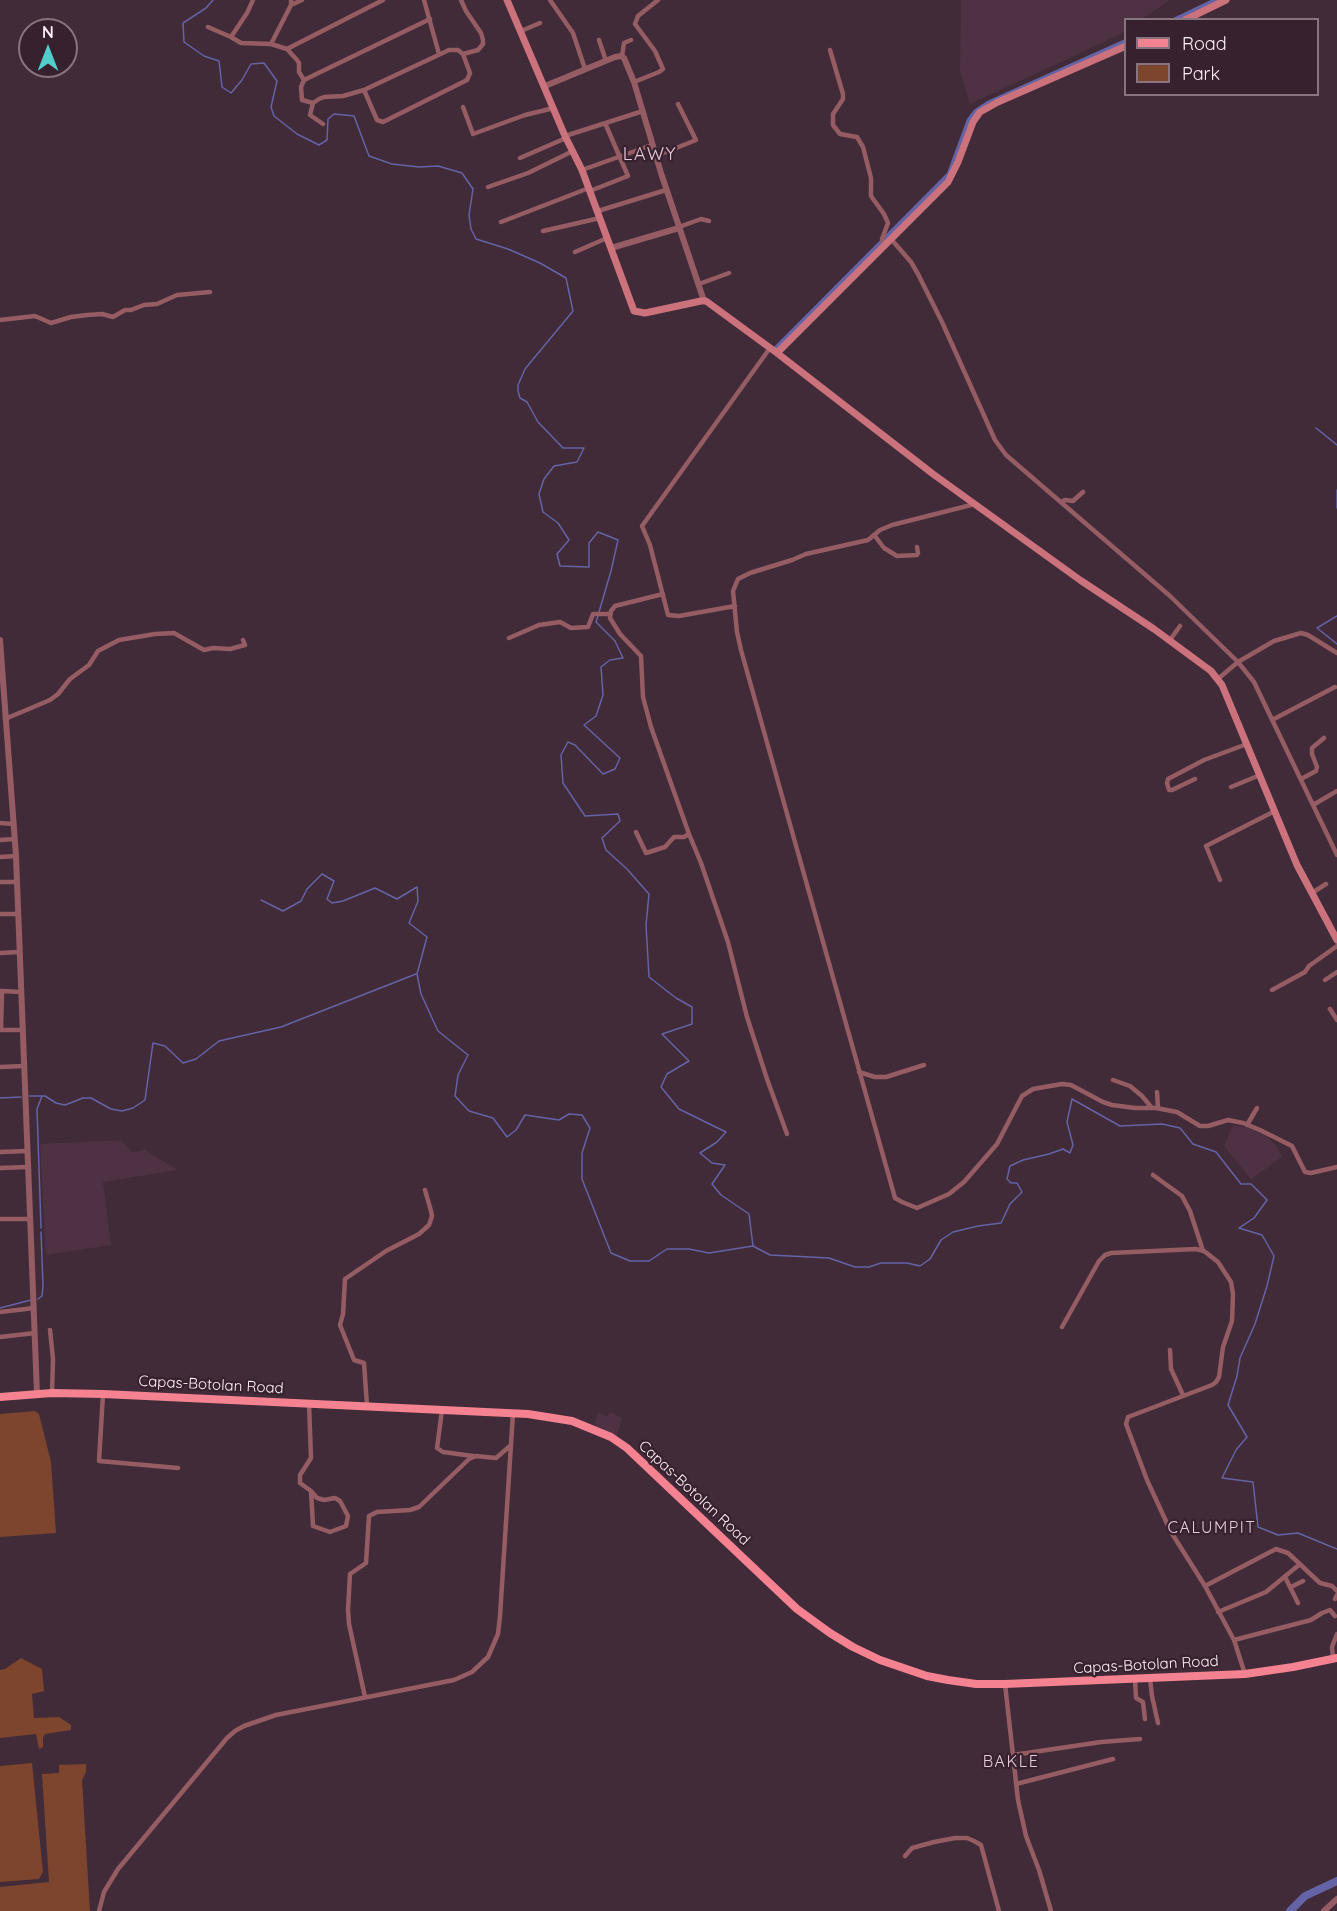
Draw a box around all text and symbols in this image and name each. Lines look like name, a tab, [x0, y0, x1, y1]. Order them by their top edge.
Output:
north arrow	[18, 18, 78, 78]
legend	[1124, 18, 1319, 96]
text: N	[42, 22, 54, 42]
text: Road	[1182, 32, 1227, 55]
text: Park	[1182, 62, 1220, 85]
district label: LAWY	[623, 144, 677, 166]
street label: Capas-Botolan Road	[138, 1372, 284, 1398]
street label: Capas-Botolan Road	[635, 1437, 753, 1549]
district label: CALUMPIT	[1168, 1518, 1256, 1538]
street label: Capas-Botolan Road	[1073, 1652, 1219, 1678]
district label: BAKLE	[983, 1752, 1039, 1772]

